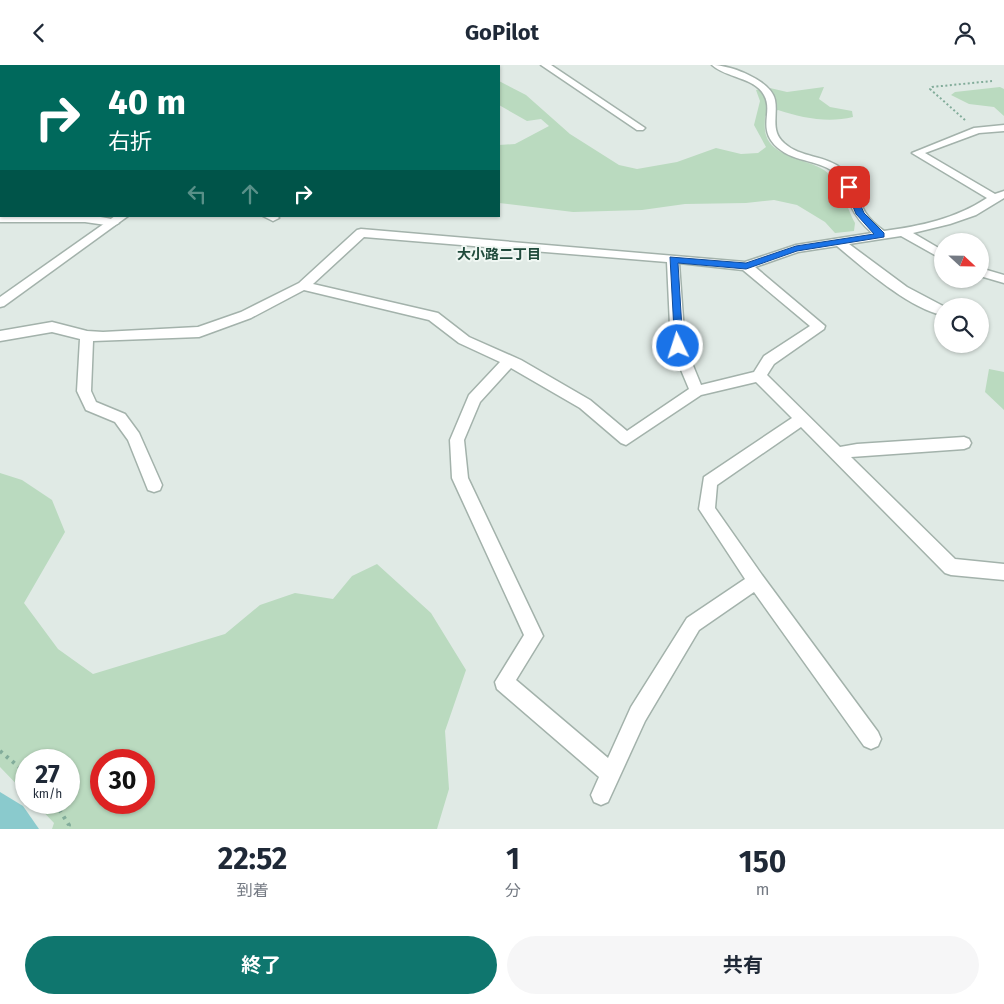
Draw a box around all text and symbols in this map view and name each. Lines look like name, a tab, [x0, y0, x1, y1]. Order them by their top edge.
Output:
icon: back	[25, 19, 53, 47]
text: GoPilot	[465, 19, 539, 46]
icon: person	[951, 19, 979, 47]
text: 40 m	[108, 81, 186, 123]
icon: right	[25, 85, 90, 150]
text: 右折	[108, 128, 152, 155]
pin	[828, 166, 870, 208]
icon: arrive	[835, 173, 863, 201]
icon: left	[183, 180, 211, 208]
icon: ahead	[236, 180, 264, 208]
icon: right	[289, 180, 317, 208]
north arrow	[934, 233, 989, 287]
map controls	[934, 233, 989, 353]
district label: 大小路二丁目	[457, 246, 541, 263]
button: search	[934, 298, 989, 353]
position arrow	[651, 319, 703, 371]
speed limit sign: 30	[90, 749, 155, 814]
text: 27	[35, 760, 60, 790]
text: km/h	[33, 787, 62, 801]
text: 22:52	[218, 841, 287, 877]
text: 1	[506, 841, 520, 877]
text: 150	[739, 844, 786, 880]
text: m	[756, 880, 769, 899]
text: 到着	[237, 881, 269, 900]
text: 分	[505, 881, 521, 900]
button: 終了	[25, 936, 497, 994]
button: 共有	[507, 936, 979, 994]

